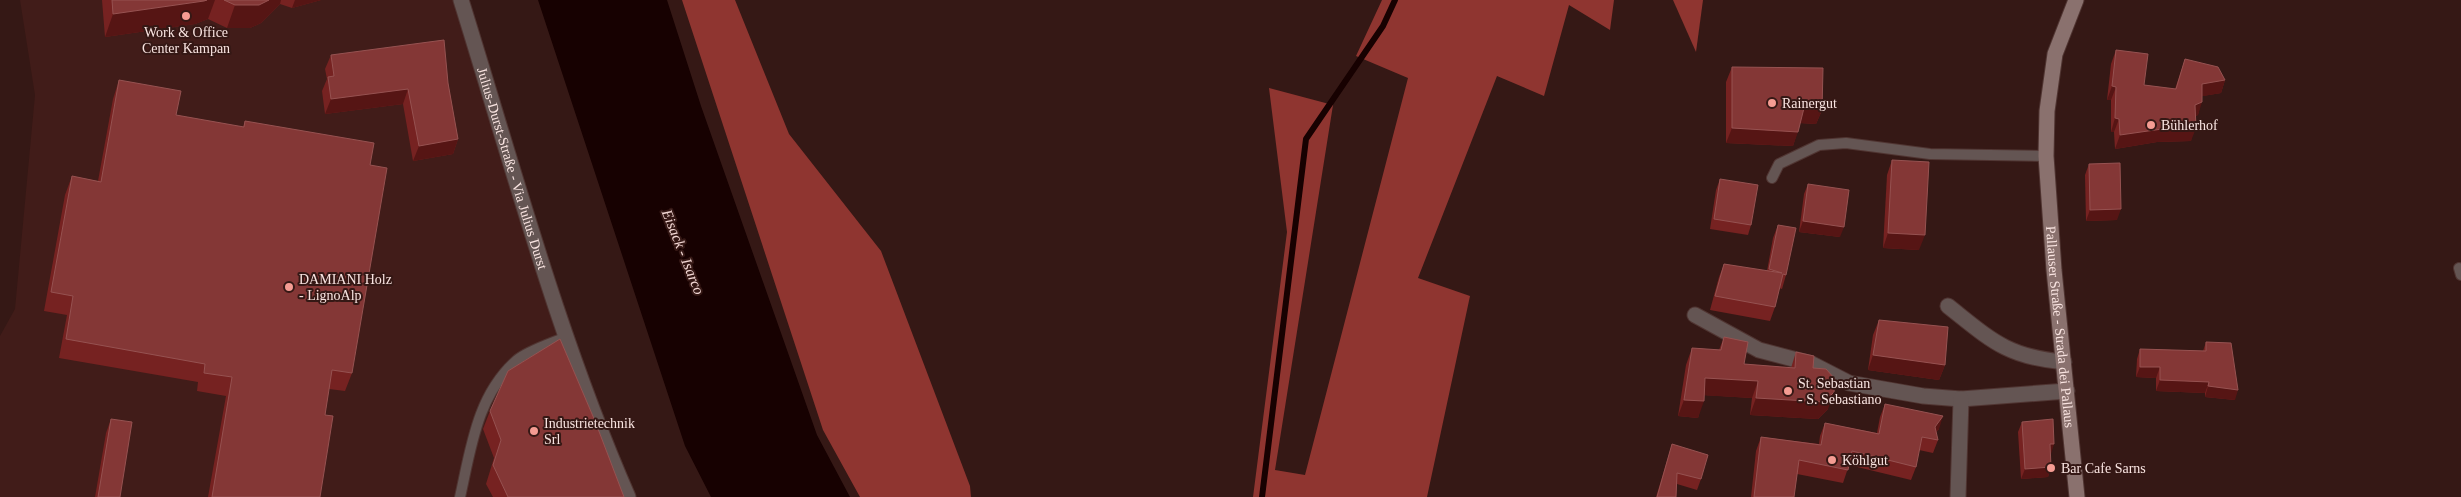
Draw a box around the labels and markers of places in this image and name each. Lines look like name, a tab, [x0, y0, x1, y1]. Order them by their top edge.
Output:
marker: Work & Office Center Kampan	[180, 10, 192, 22]
place label: Work & Office Center Kampan	[142, 25, 230, 56]
place label: Rainergut	[1782, 96, 1837, 111]
marker: Rainergut	[1766, 97, 1778, 109]
place label: Bühlerhof	[2161, 118, 2218, 133]
marker: Bühlerhof	[2145, 119, 2157, 131]
place label: DAMIANI Holz - LignoAlp	[299, 272, 392, 303]
marker: DAMIANI Holz - LignoAlp	[283, 281, 295, 293]
place label: St. Sebastian - S. Sebastiano	[1798, 376, 1882, 407]
marker: St. Sebastian - S. Sebastiano	[1782, 385, 1794, 397]
place label: Industrietechnik Srl	[544, 416, 635, 447]
marker: Industrietechnik Srl	[528, 425, 540, 437]
place label: Köhlgut	[1842, 453, 1888, 468]
marker: Köhlgut	[1826, 454, 1838, 466]
place label: Bar Cafe Sarns	[2061, 461, 2146, 476]
marker: Bar Cafe Sarns	[2045, 462, 2057, 474]

